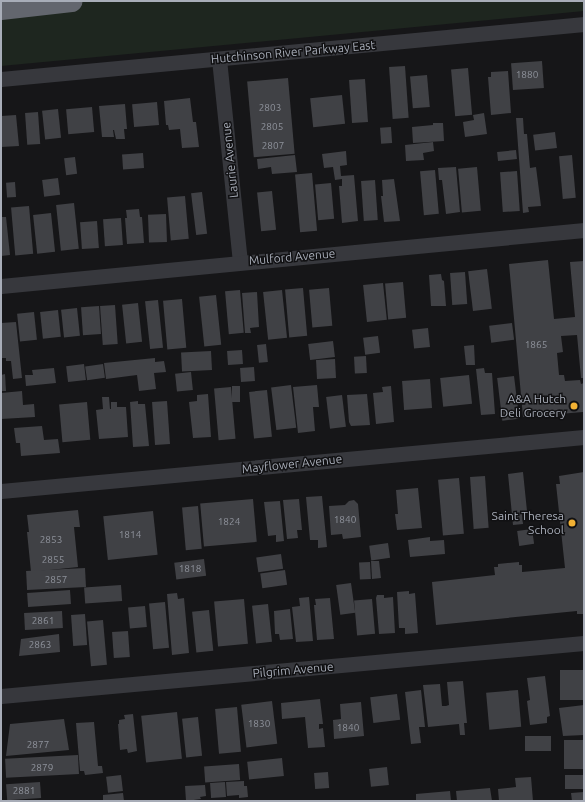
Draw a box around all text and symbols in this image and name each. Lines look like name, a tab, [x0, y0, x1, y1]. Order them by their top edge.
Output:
street label: Hutchinson River Parkway East	[210, 38, 376, 66]
house number: 1880	[516, 69, 538, 81]
house number: 2803	[259, 102, 281, 114]
street label: Laurie Avenue	[219, 121, 241, 199]
house number: 2805	[261, 121, 283, 133]
house number: 2807	[262, 140, 284, 152]
street label: Mulford Avenue	[248, 246, 336, 268]
house number: 1865	[525, 339, 547, 351]
place label: A&A Hutch Deli Grocery	[500, 392, 566, 420]
marker: A&A Hutch Deli Grocery	[569, 401, 579, 411]
street label: Mayflower Avenue	[241, 452, 343, 476]
place label: Saint Theresa School	[492, 509, 564, 537]
house number: 1840	[334, 514, 356, 526]
house number: 1824	[218, 516, 240, 528]
marker: Saint Theresa School	[567, 518, 577, 528]
house number: 1814	[119, 529, 141, 541]
house number: 2853	[40, 534, 62, 546]
house number: 2855	[42, 554, 64, 566]
house number: 1818	[179, 563, 201, 575]
house number: 2857	[45, 574, 67, 586]
house number: 2861	[32, 615, 54, 627]
house number: 2863	[29, 639, 51, 651]
street label: Pilgrim Avenue	[252, 659, 334, 681]
house number: 1830	[248, 718, 270, 730]
house number: 1840	[337, 722, 359, 734]
house number: 2877	[27, 739, 49, 751]
house number: 2879	[31, 762, 53, 774]
house number: 2881	[13, 785, 35, 797]

